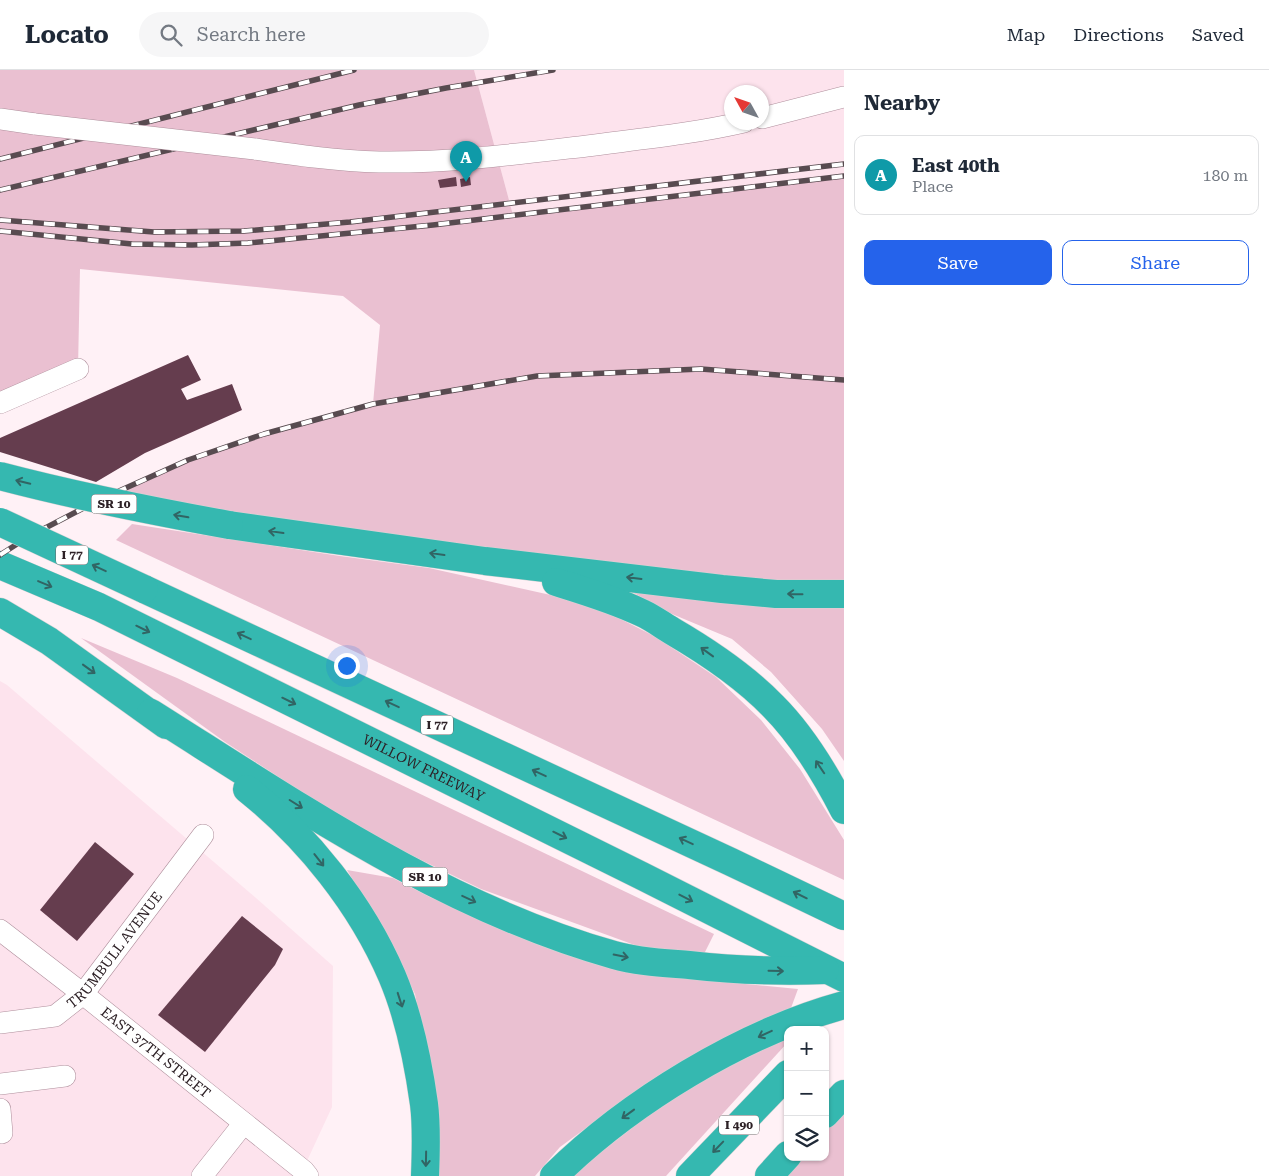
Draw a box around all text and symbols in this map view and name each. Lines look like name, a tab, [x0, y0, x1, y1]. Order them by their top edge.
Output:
search box	[139, 12, 489, 57]
text: Locato	[25, 21, 109, 49]
icon: search	[157, 21, 185, 49]
text: Search here	[197, 23, 306, 46]
text: Map	[1007, 24, 1045, 45]
text: Directions	[1073, 24, 1164, 45]
text: Saved	[1192, 24, 1244, 45]
north arrow	[724, 85, 769, 130]
text: Nearby	[864, 91, 940, 115]
pin: A	[450, 141, 482, 182]
text: East 40th	[912, 154, 1000, 177]
text: A	[875, 166, 887, 185]
text: 180 m	[1202, 166, 1248, 185]
text: Place	[912, 177, 953, 196]
button: Save	[864, 240, 1052, 285]
button: Share	[1062, 240, 1249, 285]
one-way arrow	[15, 477, 31, 486]
road number: SR 10	[92, 494, 136, 514]
one-way arrow	[174, 511, 190, 521]
one-way arrow	[268, 526, 284, 536]
road number: I 77	[56, 546, 88, 564]
one-way arrow	[429, 549, 445, 559]
one-way arrow	[92, 563, 107, 573]
one-way arrow	[626, 573, 642, 583]
one-way arrow	[37, 579, 52, 589]
one-way arrow	[788, 589, 804, 599]
one-way arrow	[135, 625, 150, 634]
one-way arrow	[237, 630, 252, 640]
one-way arrow	[700, 647, 714, 657]
your location	[334, 653, 360, 679]
one-way arrow	[82, 664, 96, 674]
one-way arrow	[281, 696, 296, 706]
one-way arrow	[385, 699, 400, 709]
road number: I 77	[421, 716, 453, 734]
street label: WILLOW FREEWAY	[360, 731, 488, 805]
one-way arrow	[815, 761, 825, 775]
one-way arrow	[532, 767, 547, 777]
one-way arrow	[289, 799, 303, 809]
one-way arrow	[552, 831, 567, 840]
one-way arrow	[679, 836, 694, 846]
one-way arrow	[314, 853, 324, 867]
road number: SR 10	[402, 868, 448, 886]
street label: TRUMBULL AVENUE	[64, 889, 165, 1011]
one-way arrow	[793, 890, 808, 899]
one-way arrow	[678, 893, 693, 903]
one-way arrow	[461, 894, 476, 904]
one-way arrow	[612, 952, 628, 961]
one-way arrow	[768, 966, 784, 976]
one-way arrow	[396, 991, 405, 1007]
street label: EAST 37TH STREET	[98, 1004, 214, 1101]
map controls	[784, 1026, 829, 1161]
button: +	[784, 1026, 829, 1071]
one-way arrow	[758, 1030, 773, 1039]
button: −	[784, 1071, 829, 1116]
one-way arrow	[622, 1108, 635, 1119]
road number: I 490	[719, 1116, 759, 1134]
button: layers	[784, 1116, 829, 1161]
one-way arrow	[712, 1140, 724, 1153]
one-way arrow	[421, 1150, 431, 1167]

